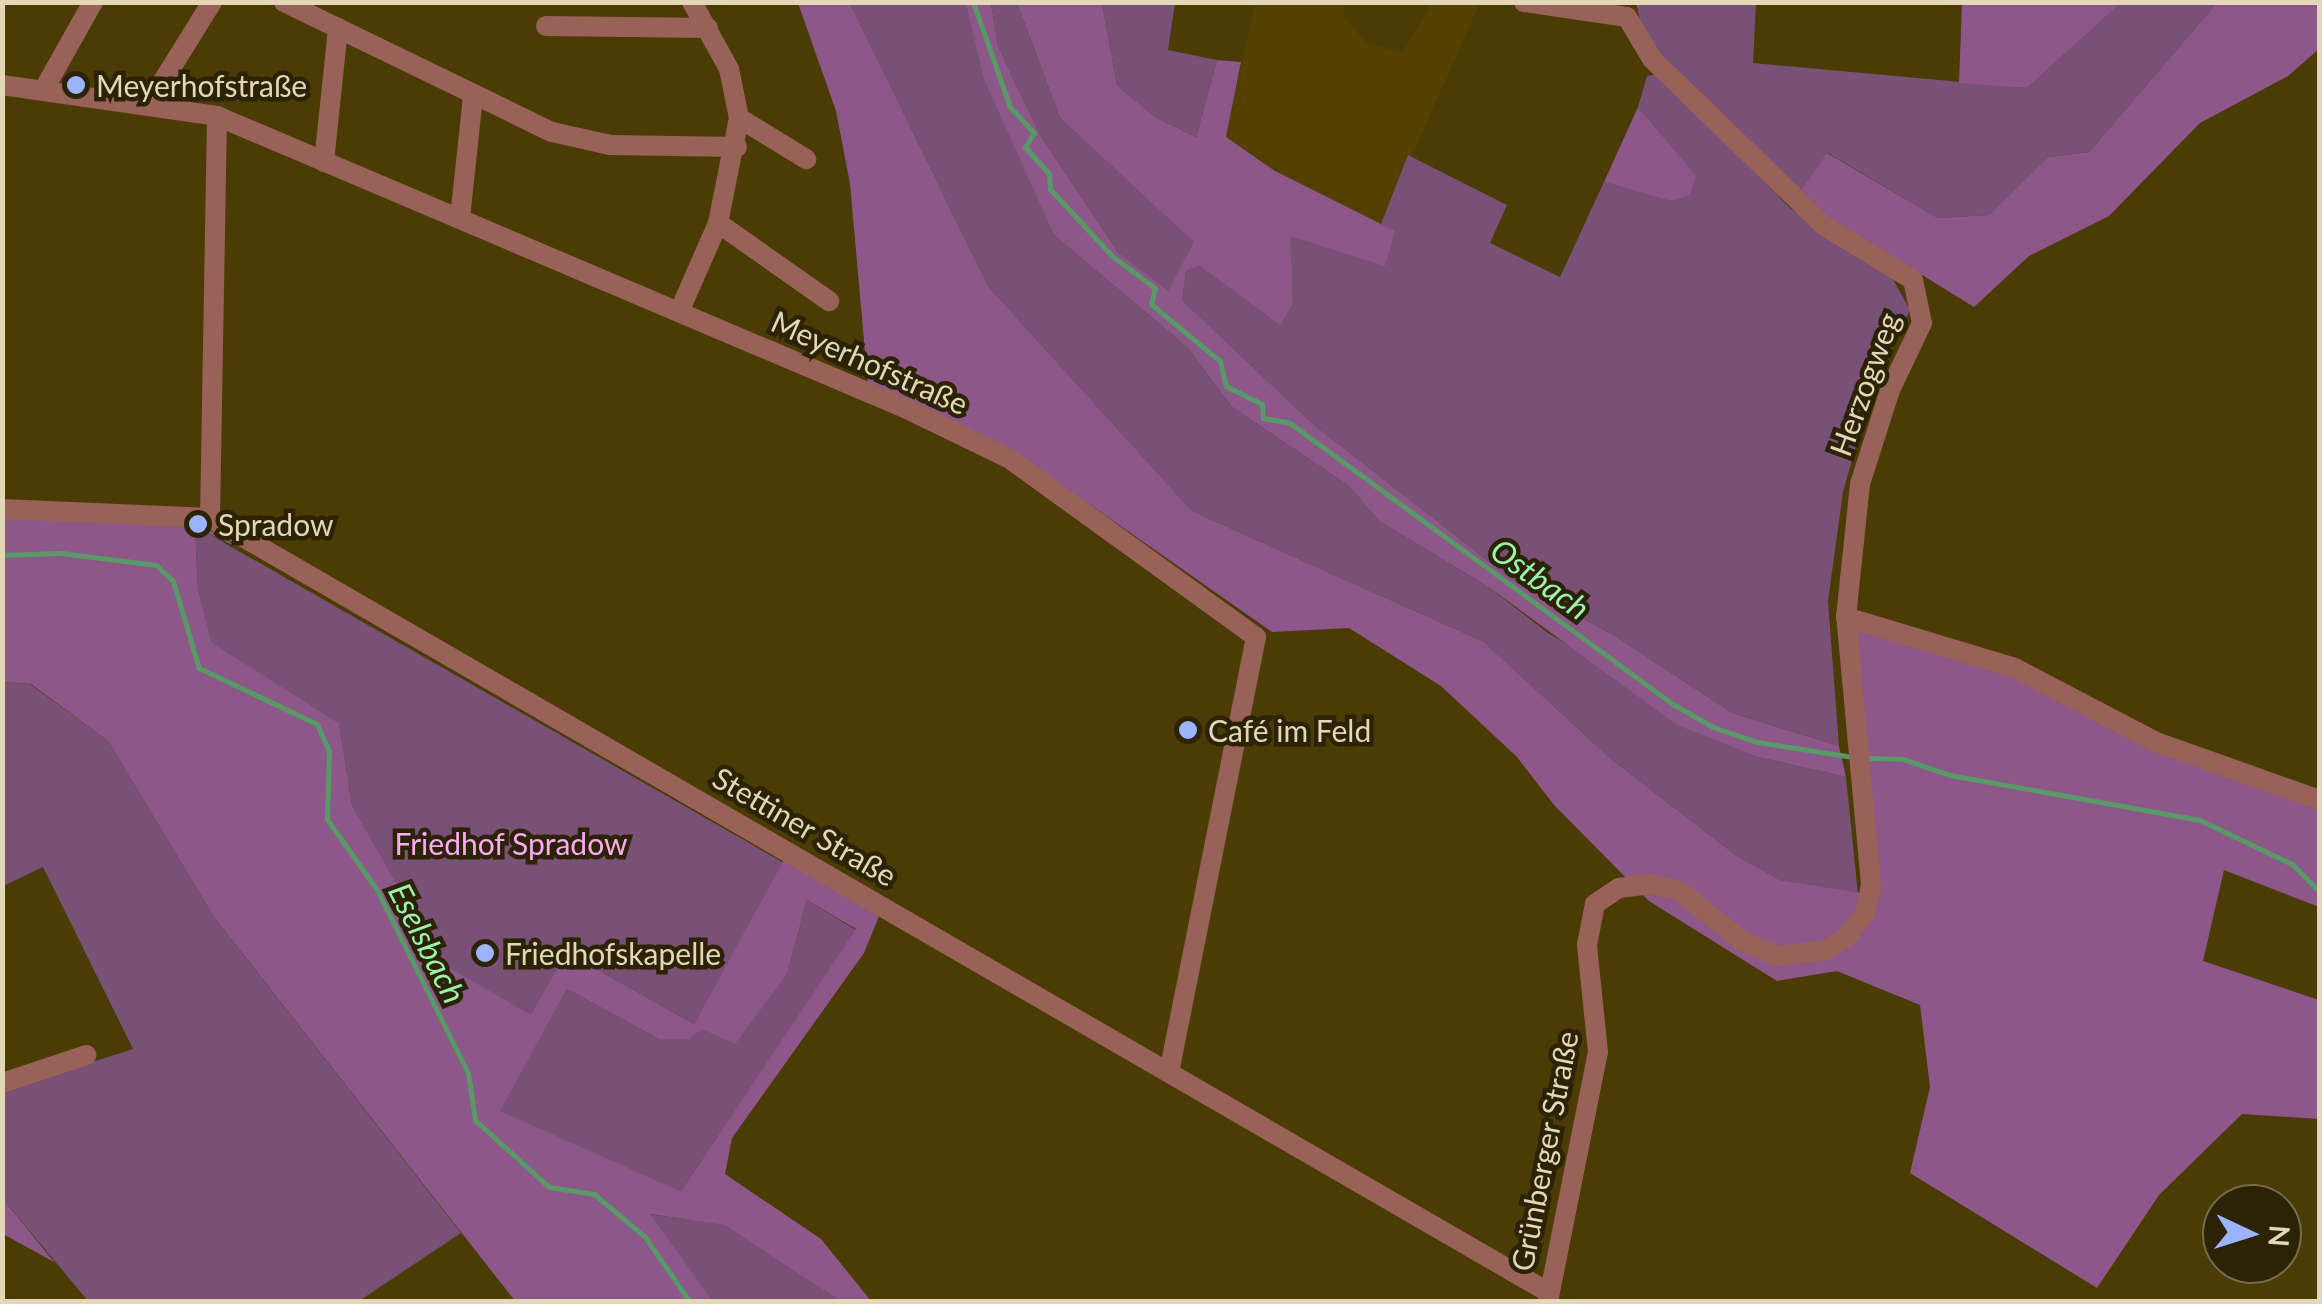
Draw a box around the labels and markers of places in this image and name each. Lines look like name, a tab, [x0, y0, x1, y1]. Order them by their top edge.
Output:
place label: Meyerhofstraße	[96, 67, 307, 103]
marker: Meyerhofstraße	[65, 74, 87, 96]
place label: Spradow	[218, 506, 333, 542]
marker: Spradow	[187, 513, 209, 535]
place label: Café im Feld	[1208, 712, 1371, 748]
marker: Café im Feld	[1177, 719, 1199, 741]
place label: Friedhofskapelle	[505, 935, 721, 971]
marker: Friedhofskapelle	[474, 942, 496, 964]

